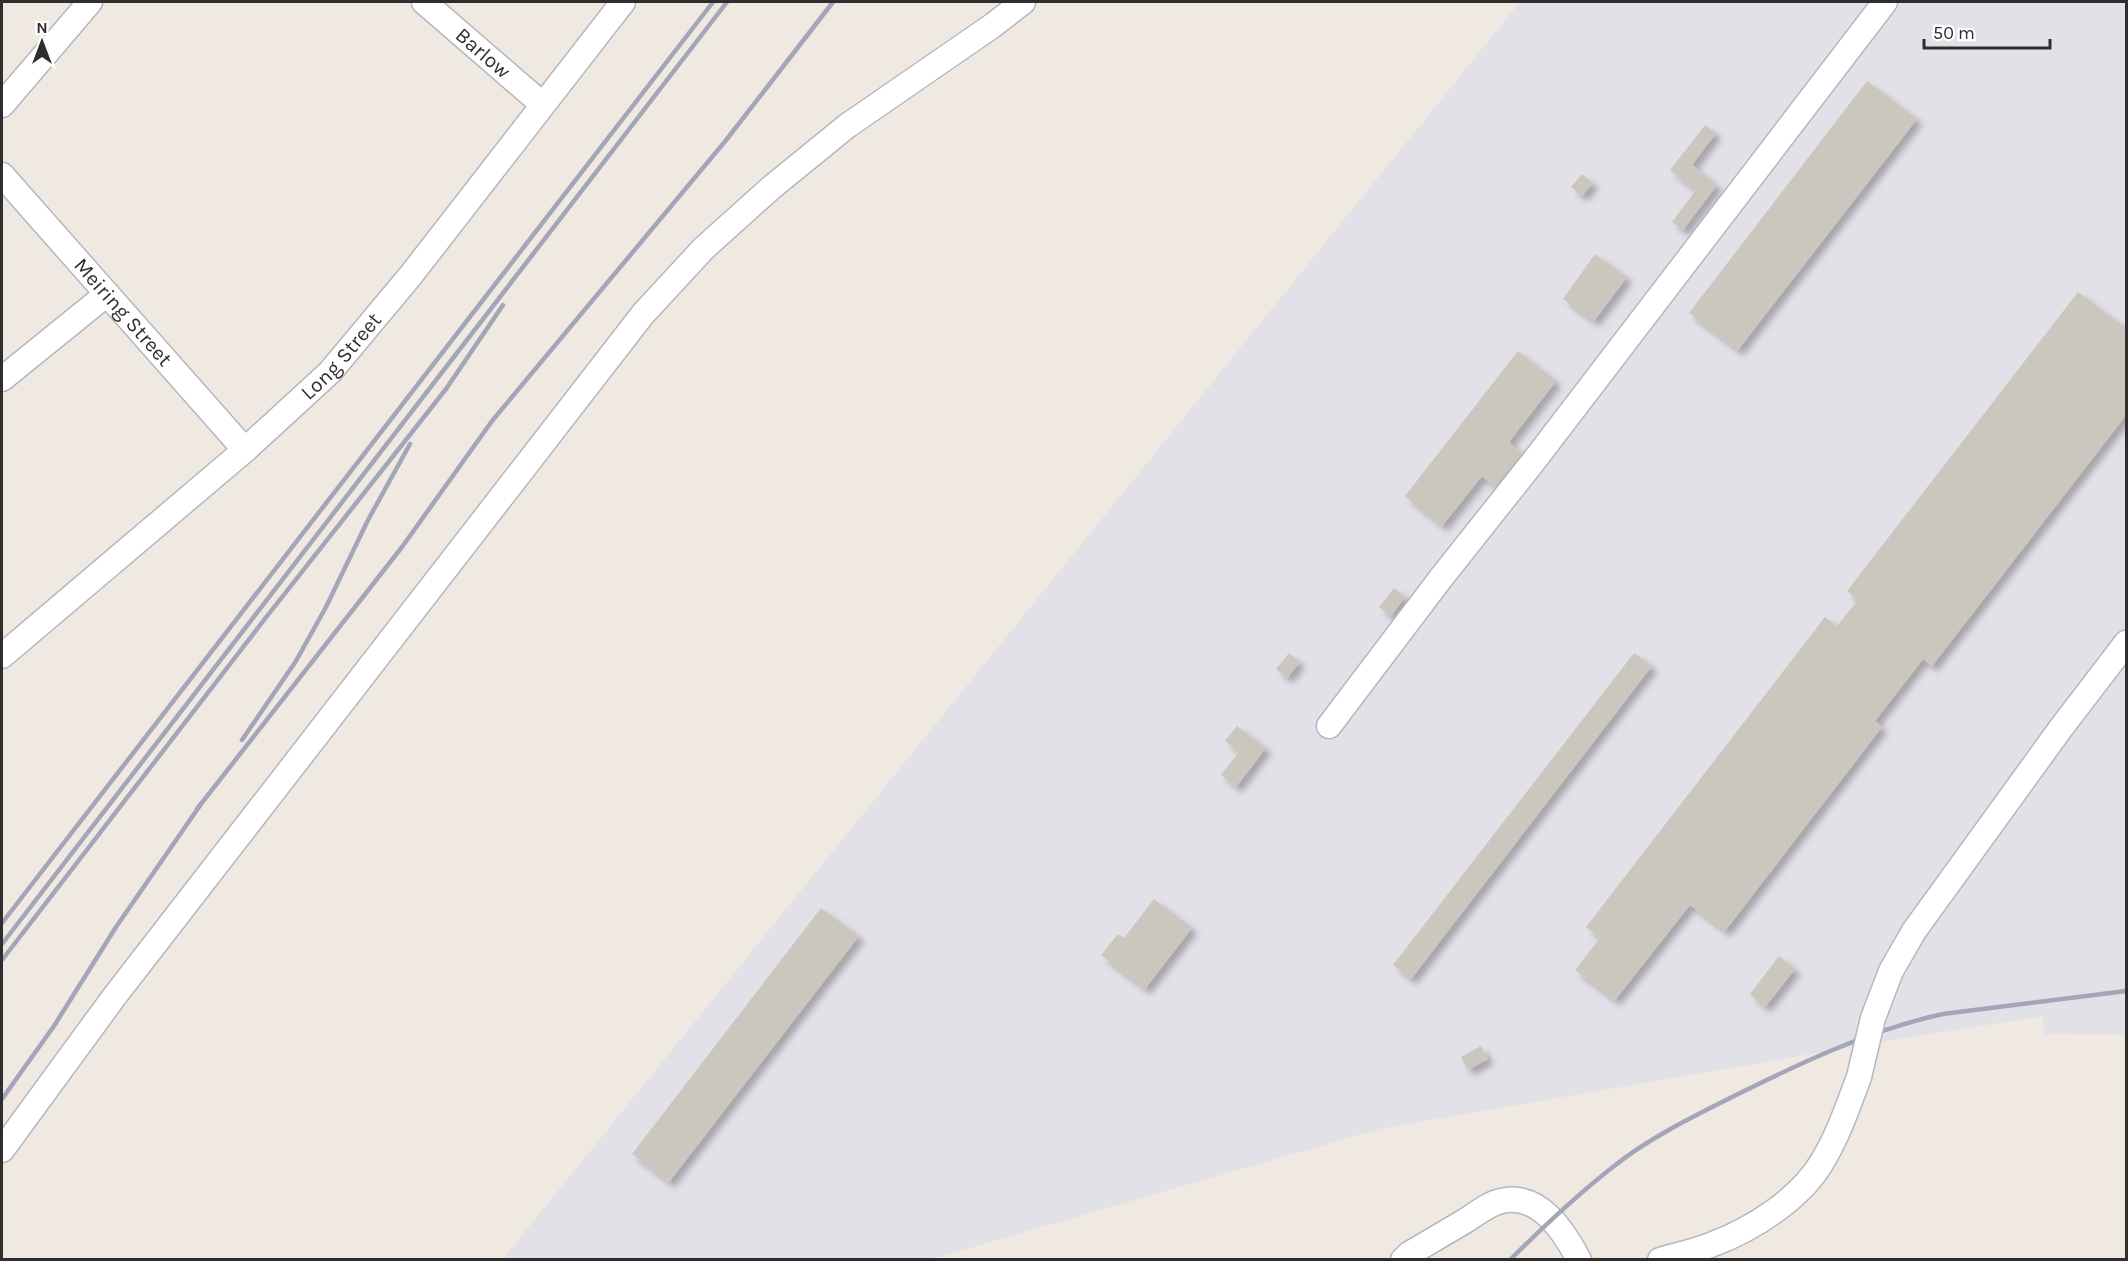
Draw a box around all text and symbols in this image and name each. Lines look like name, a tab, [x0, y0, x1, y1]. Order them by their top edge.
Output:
north arrow	[12, 12, 72, 72]
scale bar	[1924, 12, 2050, 50]
text: N	[36, 18, 48, 37]
text: 50 m	[1933, 22, 1975, 44]
street label: Barlow	[451, 23, 515, 83]
street label: Meiring Street	[69, 253, 177, 371]
street label: Long Street	[296, 308, 386, 405]

